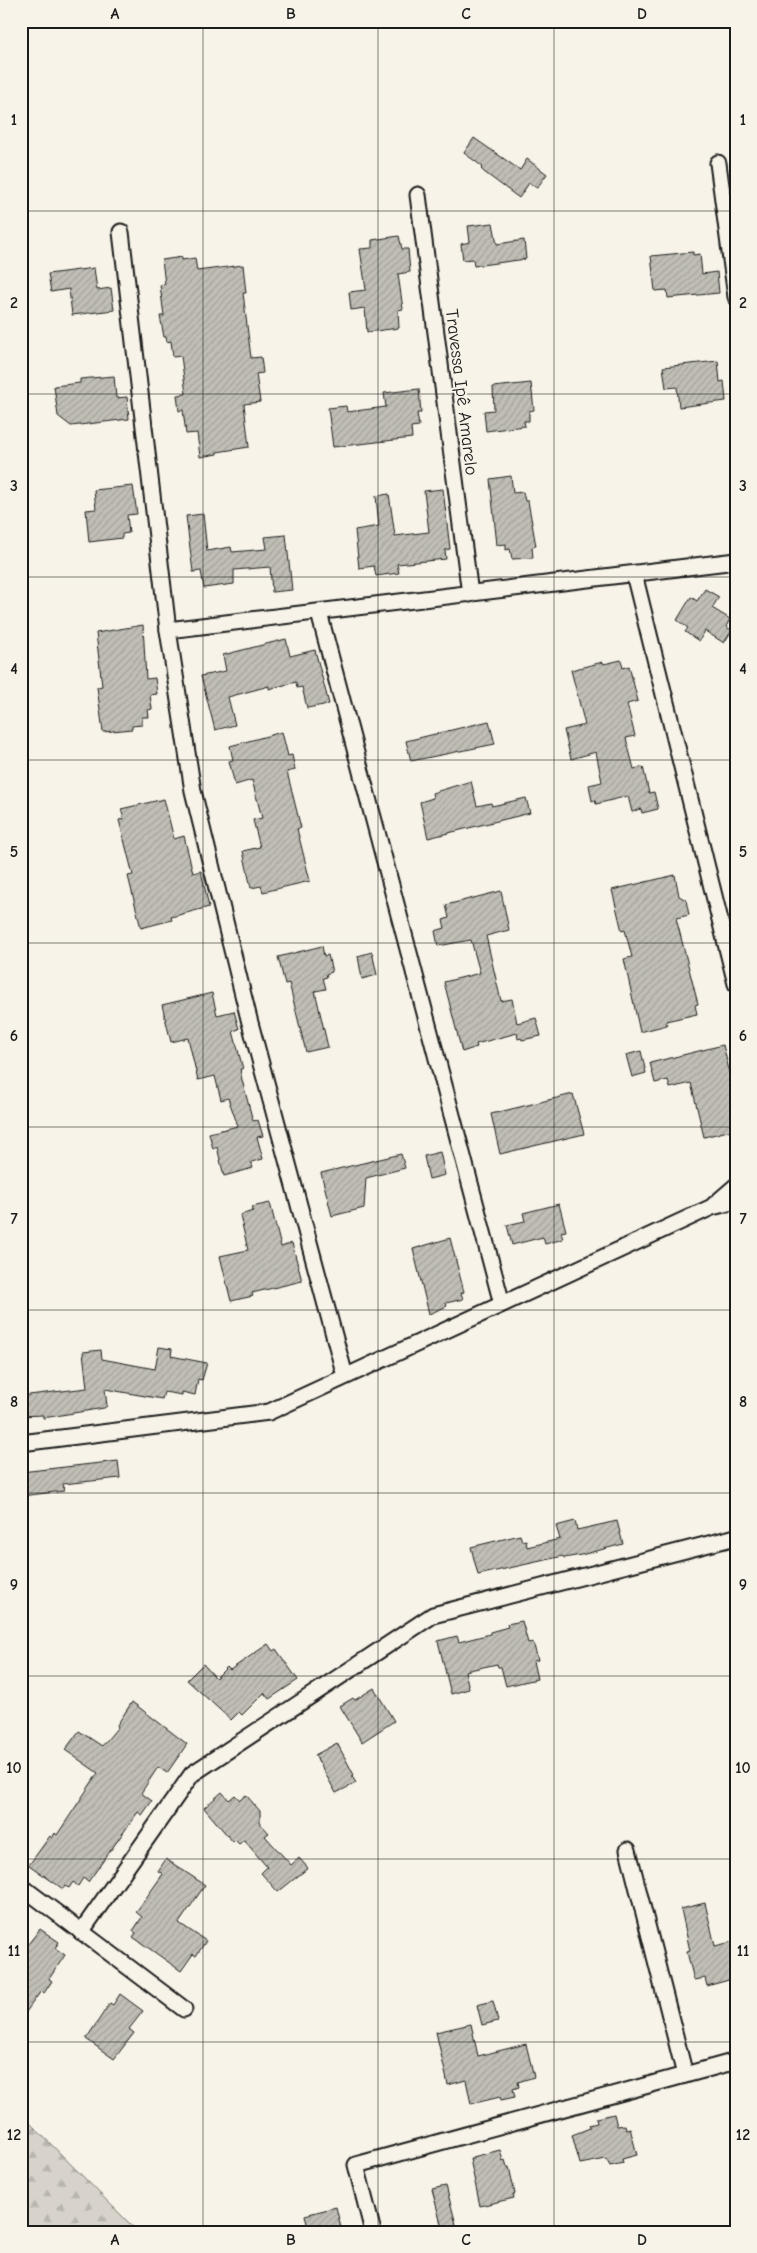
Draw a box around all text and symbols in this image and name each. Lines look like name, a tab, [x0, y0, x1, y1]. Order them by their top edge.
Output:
text: A	[111, 5, 120, 23]
text: B	[286, 5, 296, 23]
text: C	[461, 5, 471, 23]
text: D	[637, 5, 647, 23]
text: 1	[11, 111, 17, 129]
text: 1	[740, 111, 746, 129]
text: 2	[10, 294, 18, 312]
text: 2	[739, 294, 747, 312]
street label: Travessa Ipê Amarelo	[441, 308, 482, 476]
text: 3	[10, 477, 18, 495]
text: 3	[739, 477, 747, 495]
text: 4	[10, 660, 18, 678]
text: 4	[739, 660, 747, 678]
text: 5	[10, 843, 18, 861]
text: 5	[739, 843, 747, 861]
text: 6	[10, 1027, 18, 1045]
text: 6	[739, 1027, 747, 1045]
text: 7	[10, 1210, 18, 1228]
text: 7	[739, 1210, 747, 1228]
text: 8	[10, 1393, 18, 1411]
text: 8	[739, 1393, 747, 1411]
text: 9	[10, 1576, 18, 1594]
text: 9	[739, 1576, 747, 1594]
text: 10	[6, 1759, 22, 1777]
text: 10	[735, 1759, 751, 1777]
text: 11	[8, 1942, 20, 1960]
text: 11	[737, 1942, 749, 1960]
text: 12	[7, 2126, 21, 2144]
text: 12	[736, 2126, 750, 2144]
text: A	[111, 2231, 120, 2249]
text: B	[286, 2231, 296, 2249]
text: C	[461, 2231, 471, 2249]
text: D	[637, 2231, 647, 2249]

